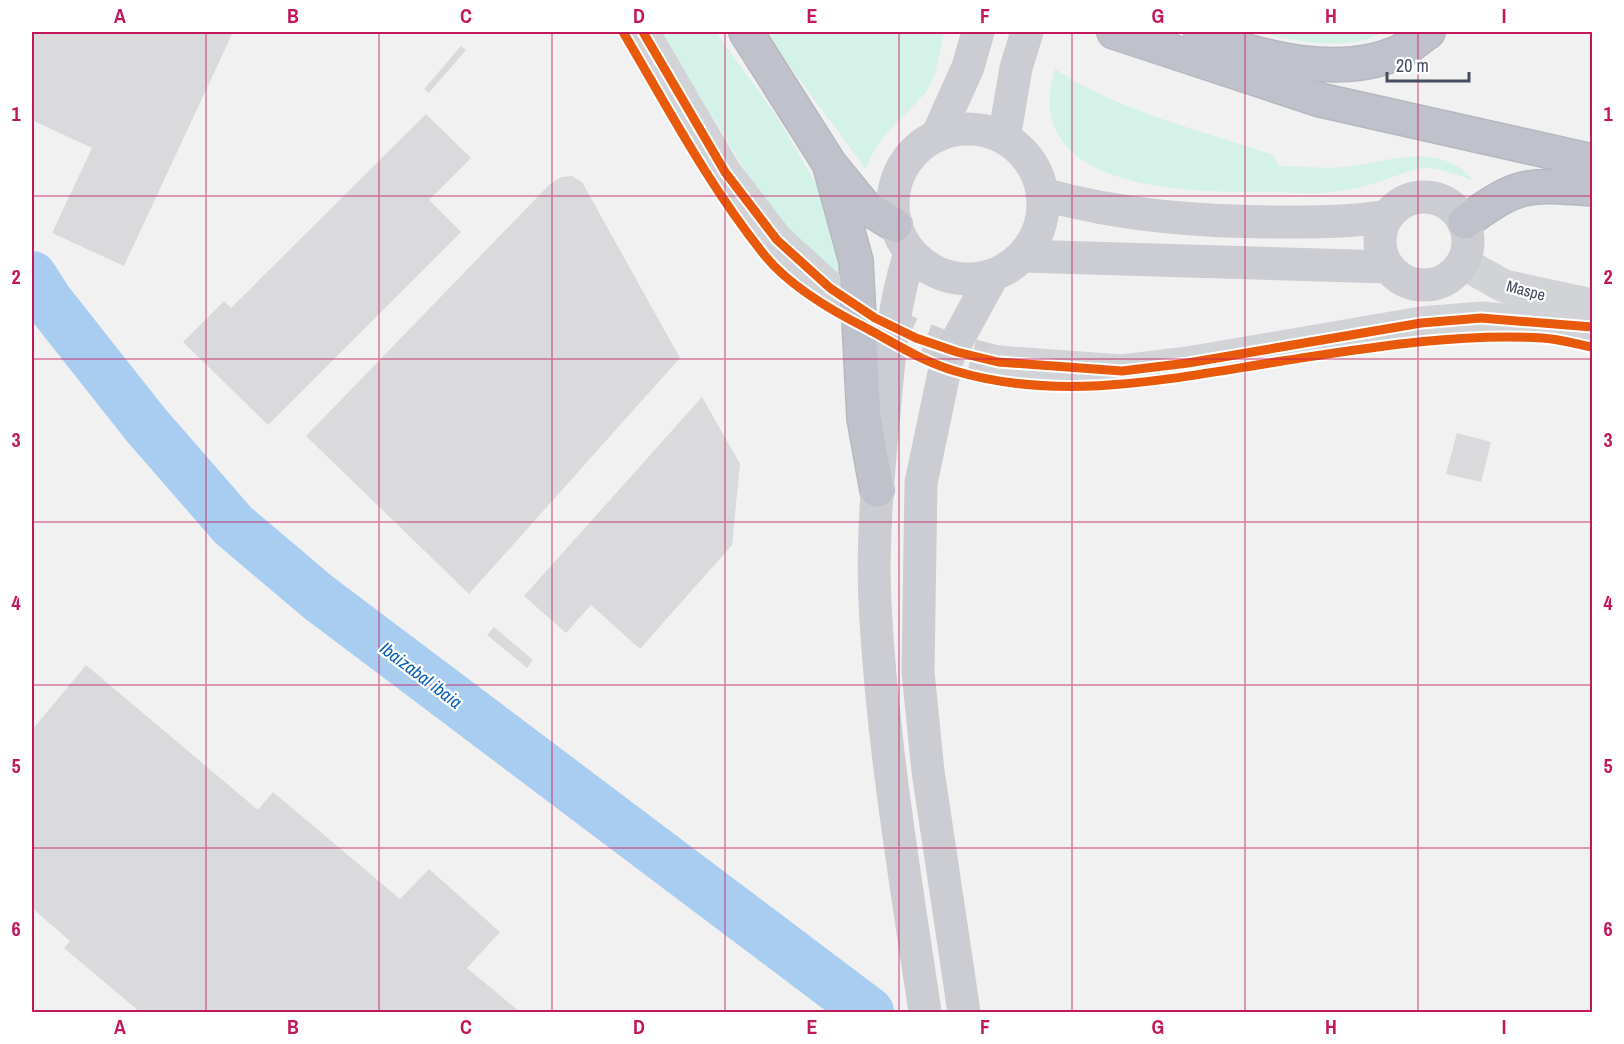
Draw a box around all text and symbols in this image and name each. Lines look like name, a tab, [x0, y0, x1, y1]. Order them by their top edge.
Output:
text: A	[114, 2, 126, 29]
text: B	[287, 2, 299, 29]
text: C	[460, 2, 472, 29]
text: D	[633, 2, 645, 29]
text: E	[807, 2, 818, 29]
text: F	[980, 2, 990, 29]
text: G	[1152, 2, 1164, 29]
text: H	[1325, 2, 1337, 29]
text: I	[1502, 2, 1506, 29]
scale bar	[1387, 45, 1470, 83]
text: 20 m	[1396, 53, 1429, 78]
text: 1	[11, 100, 21, 127]
text: 1	[1603, 100, 1613, 127]
text: 2	[11, 263, 21, 290]
text: 2	[1603, 263, 1613, 290]
street label: Maspe	[1504, 274, 1548, 306]
text: 3	[11, 426, 21, 453]
text: 3	[1603, 426, 1613, 453]
text: 4	[11, 589, 21, 616]
text: 4	[1603, 589, 1613, 616]
water label: Ibaizabal ibaia	[375, 636, 467, 714]
text: 5	[11, 752, 21, 779]
text: 5	[1603, 752, 1613, 779]
text: 6	[11, 915, 21, 942]
text: 6	[1603, 915, 1613, 942]
text: A	[114, 1013, 126, 1040]
text: B	[287, 1013, 299, 1040]
text: C	[460, 1013, 472, 1040]
text: D	[633, 1013, 645, 1040]
text: E	[807, 1013, 818, 1040]
text: F	[980, 1013, 990, 1040]
text: G	[1152, 1013, 1164, 1040]
text: H	[1325, 1013, 1337, 1040]
text: I	[1502, 1013, 1506, 1040]

